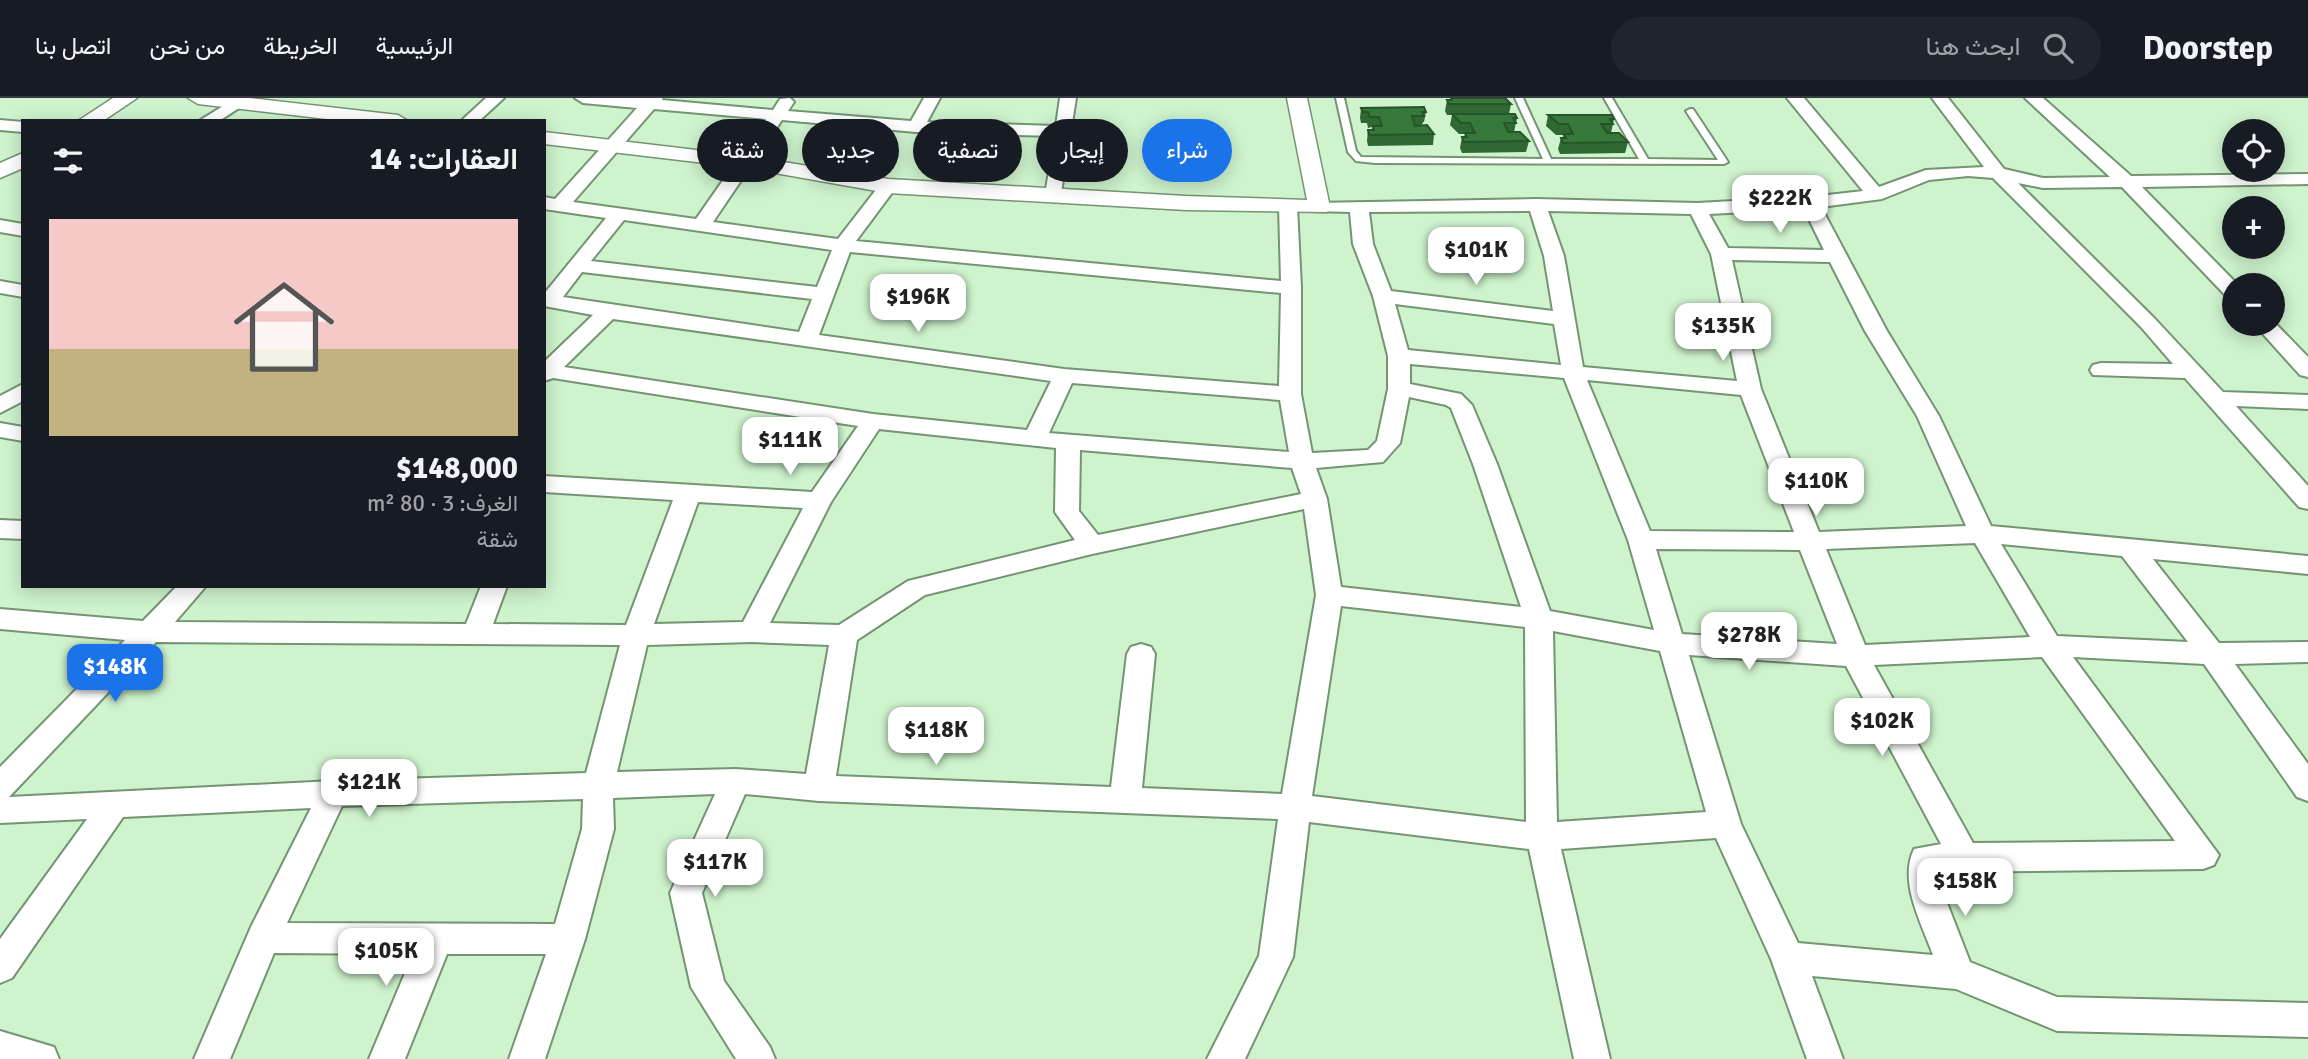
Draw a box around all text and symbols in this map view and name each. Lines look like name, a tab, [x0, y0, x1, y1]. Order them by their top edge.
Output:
search box	[1611, 17, 2101, 80]
text: Doorstep	[2143, 28, 2273, 69]
icon: search	[2039, 29, 2077, 67]
text: اتصل بنا	[35, 31, 111, 61]
text: من نحن	[149, 31, 225, 61]
text: الخريطة	[263, 31, 338, 61]
text: الرئيسية	[376, 31, 453, 61]
text: ابحث هنا	[1926, 31, 2021, 63]
chip: شقة	[697, 119, 788, 182]
chip: جديد	[802, 119, 899, 182]
chip: تصفية	[913, 119, 1022, 182]
chip: إيجار	[1036, 119, 1128, 182]
chip: شراء	[1142, 119, 1232, 182]
map controls	[2222, 119, 2285, 336]
button: locate	[2222, 119, 2285, 182]
text: العقارات: 14	[370, 141, 518, 178]
icon: filters	[49, 142, 87, 180]
pin: $222K	[1731, 176, 1829, 235]
text: $222K	[1748, 183, 1812, 212]
button: +	[2222, 196, 2285, 259]
pin: $101K	[1427, 228, 1525, 287]
text: $101K	[1444, 235, 1508, 264]
icon: home	[221, 264, 347, 390]
button: −	[2222, 273, 2285, 336]
pin: $196K	[869, 274, 967, 334]
text: $196K	[886, 282, 950, 311]
pin: $135K	[1674, 303, 1772, 363]
text: $135K	[1691, 311, 1755, 340]
pin: $111K	[741, 418, 839, 477]
text: $111K	[758, 425, 822, 454]
text: $148,000	[396, 450, 518, 487]
pin: $110K	[1767, 458, 1865, 518]
text: $110K	[1784, 466, 1848, 495]
text: الغرف: 3 · 80 m²	[367, 489, 518, 518]
text: شقة	[476, 525, 518, 554]
pin: $278K	[1700, 612, 1798, 672]
text: $278K	[1717, 620, 1781, 649]
pin: $148K	[66, 644, 164, 704]
text: $148K	[83, 652, 147, 681]
pin: $102K	[1833, 698, 1931, 758]
text: $102K	[1850, 706, 1914, 735]
pin: $118K	[887, 708, 985, 767]
text: $118K	[904, 715, 968, 744]
pin: $121K	[320, 760, 418, 819]
text: $121K	[337, 767, 401, 796]
pin: $117K	[666, 840, 764, 899]
text: $117K	[683, 847, 747, 876]
pin: $158K	[1916, 858, 2014, 918]
text: $158K	[1933, 866, 1997, 895]
pin: $105K	[337, 928, 435, 988]
text: $105K	[354, 936, 418, 965]

